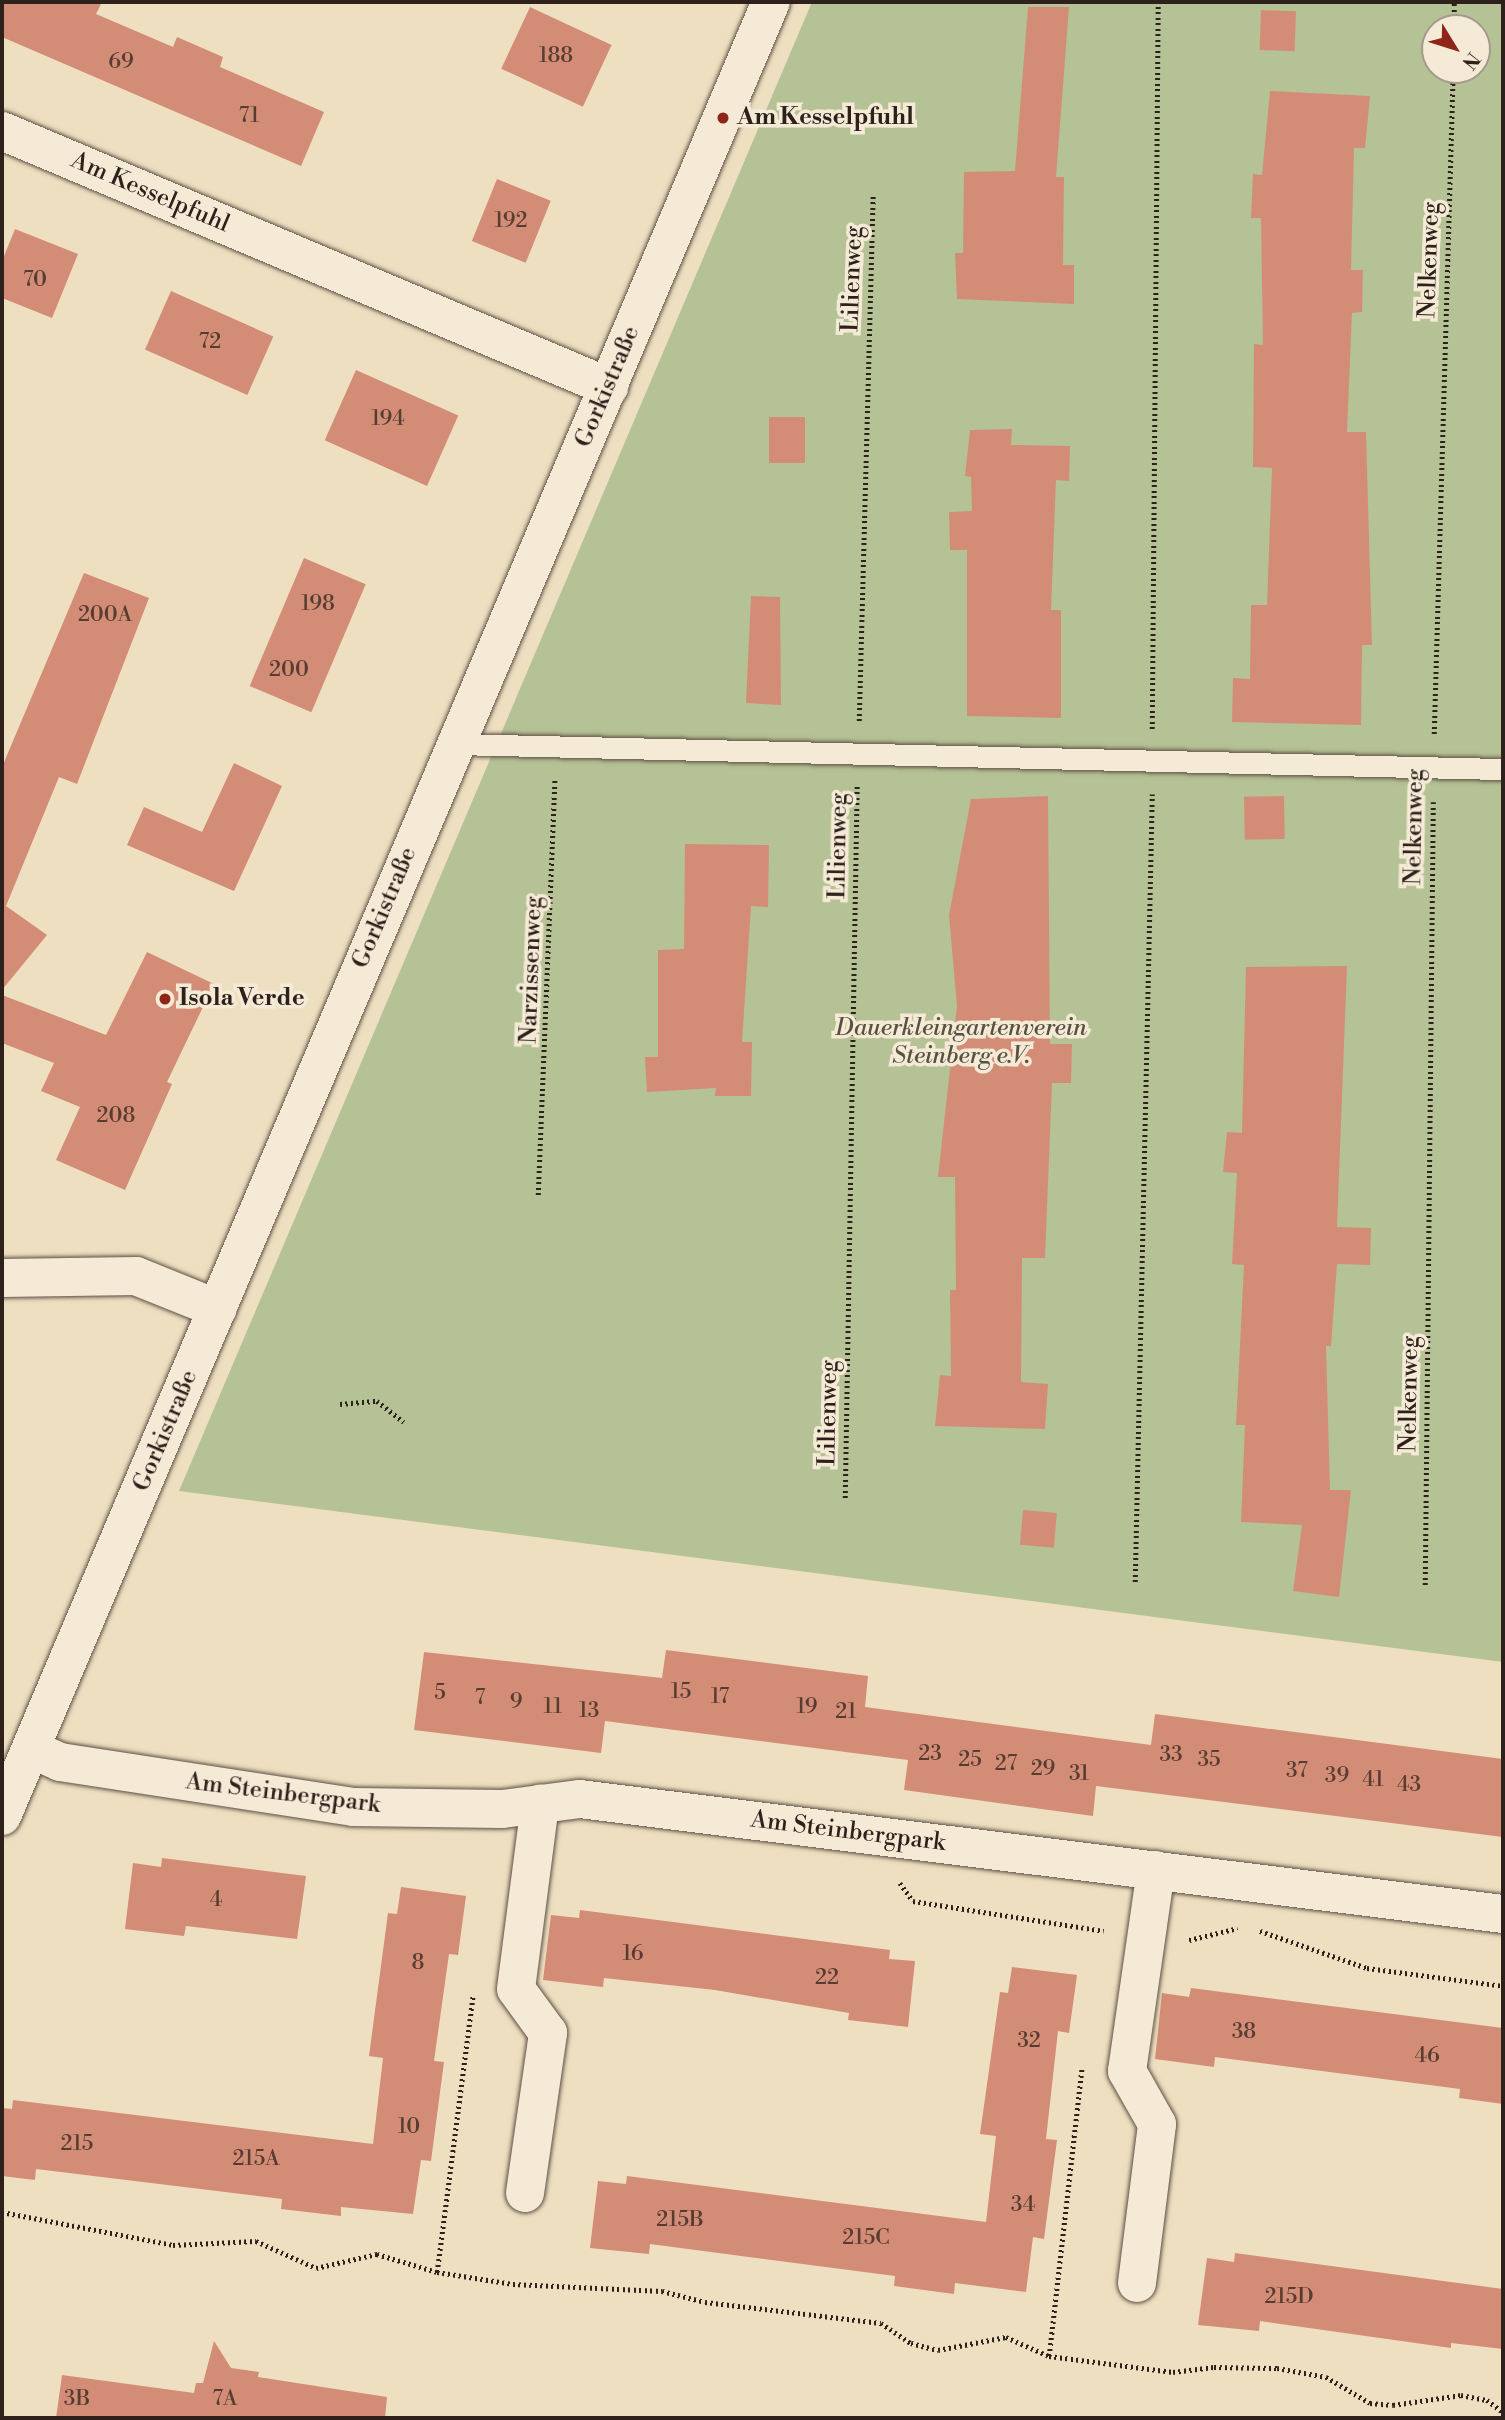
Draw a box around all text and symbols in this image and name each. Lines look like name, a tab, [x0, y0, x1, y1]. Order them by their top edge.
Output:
north arrow	[1421, 14, 1491, 84]
house number: 188	[539, 43, 573, 69]
text: N	[1457, 47, 1485, 74]
house number: 69	[108, 49, 134, 75]
house number: 71	[239, 103, 259, 129]
place label: Am Kesselpfuhl	[737, 104, 914, 132]
marker: Am Kesselpfuhl	[715, 110, 731, 126]
street label: Am Kesselpfuhl	[66, 147, 234, 239]
street label: Nelkenweg	[1414, 201, 1446, 319]
house number: 192	[495, 208, 527, 234]
street label: Lilienweg	[837, 225, 869, 333]
house number: 70	[23, 267, 47, 293]
street label: Gorkistraße	[570, 322, 646, 452]
house number: 72	[199, 329, 221, 355]
house number: 194	[371, 406, 405, 432]
house number: 198	[301, 591, 335, 617]
house number: 200A	[78, 602, 132, 628]
house number: 200	[269, 657, 309, 683]
street label: Nelkenweg	[1400, 769, 1430, 885]
street label: Lilienweg	[824, 793, 854, 899]
street label: Gorkistraße	[347, 843, 423, 973]
street label: Narzissenweg	[515, 896, 549, 1044]
place label: Isola Verde	[179, 985, 305, 1013]
marker: Isola Verde	[157, 991, 173, 1007]
park label: Dauerkleingartenverein Steinberg e.V.	[835, 1015, 1087, 1071]
house number: 208	[97, 1103, 135, 1129]
street label: Nelkenweg	[1395, 1336, 1425, 1452]
street label: Lilienweg	[814, 1360, 844, 1466]
street label: Gorkistraße	[128, 1366, 204, 1496]
house number: 15	[671, 1679, 691, 1705]
house number: 5	[434, 1680, 446, 1706]
house number: 17	[711, 1684, 729, 1710]
house number: 7	[475, 1685, 485, 1711]
house number: 9	[510, 1689, 522, 1715]
house number: 11	[544, 1694, 562, 1720]
house number: 19	[796, 1694, 818, 1720]
house number: 13	[579, 1698, 599, 1724]
house number: 21	[835, 1699, 857, 1725]
house number: 23	[918, 1741, 942, 1767]
house number: 33	[1159, 1742, 1183, 1768]
house number: 25	[958, 1747, 982, 1773]
house number: 35	[1197, 1747, 1221, 1773]
house number: 27	[995, 1751, 1017, 1777]
house number: 29	[1031, 1756, 1055, 1782]
house number: 37	[1286, 1758, 1308, 1784]
house number: 31	[1069, 1761, 1089, 1787]
house number: 39	[1325, 1763, 1349, 1789]
house number: 41	[1362, 1767, 1384, 1793]
street label: Am Steinbergpark	[184, 1768, 382, 1820]
house number: 43	[1397, 1772, 1421, 1798]
street label: Am Steinbergpark	[749, 1806, 947, 1858]
house number: 4	[210, 1887, 222, 1913]
house number: 16	[622, 1941, 644, 1967]
house number: 8	[412, 1950, 424, 1976]
house number: 22	[815, 1965, 839, 1991]
house number: 38	[1232, 2019, 1256, 2045]
house number: 32	[1017, 2028, 1041, 2054]
house number: 46	[1414, 2043, 1440, 2069]
house number: 10	[398, 2114, 420, 2140]
house number: 215	[61, 2131, 93, 2157]
house number: 215A	[232, 2146, 280, 2172]
house number: 34	[1011, 2192, 1035, 2218]
house number: 215B	[656, 2207, 704, 2233]
house number: 215C	[842, 2225, 890, 2251]
house number: 215D	[1264, 2284, 1314, 2310]
house number: 3B	[64, 2386, 90, 2412]
house number: 7A	[213, 2386, 237, 2412]

